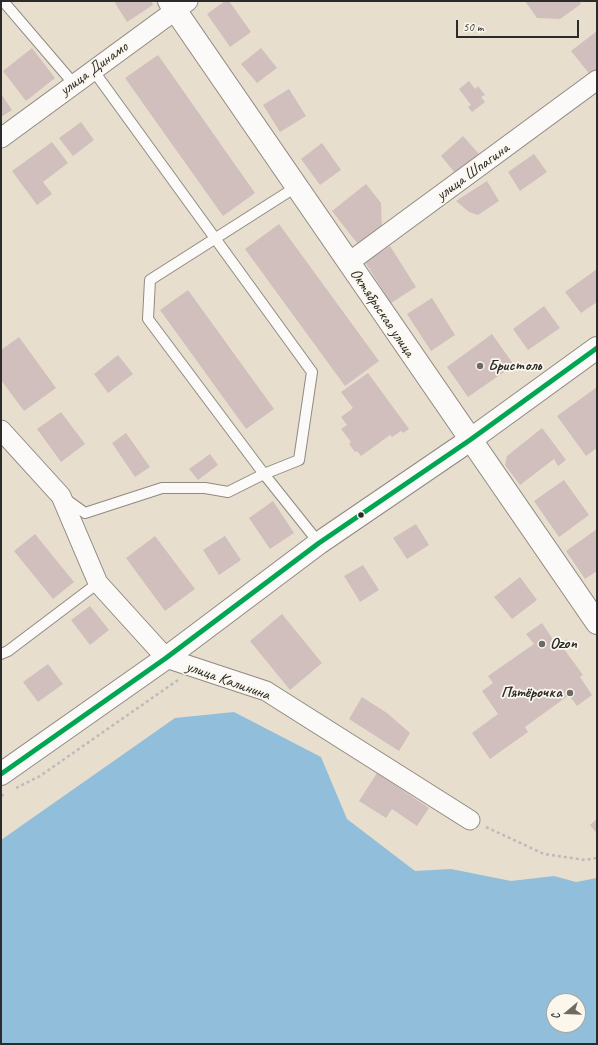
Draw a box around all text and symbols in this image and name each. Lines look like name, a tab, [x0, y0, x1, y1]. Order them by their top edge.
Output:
scale bar	[458, 12, 581, 38]
text: 50 m	[463, 19, 483, 35]
street label: улица Динамо	[56, 38, 132, 100]
street label: улица Шпагина	[433, 139, 513, 205]
street label: Октябрьская улица	[345, 265, 419, 361]
place label: Бристоль	[488, 356, 542, 376]
marker: Бристоль	[475, 361, 485, 371]
unlabelled marker	[356, 510, 366, 520]
place label: Ozon	[550, 634, 577, 654]
marker: Ozon	[537, 639, 547, 649]
street label: улица Калинина	[183, 657, 273, 705]
place label: Пятёрочка	[501, 683, 562, 703]
marker: Пятёрочка	[565, 688, 575, 698]
north arrow	[546, 993, 586, 1033]
text: С	[548, 1012, 563, 1021]

